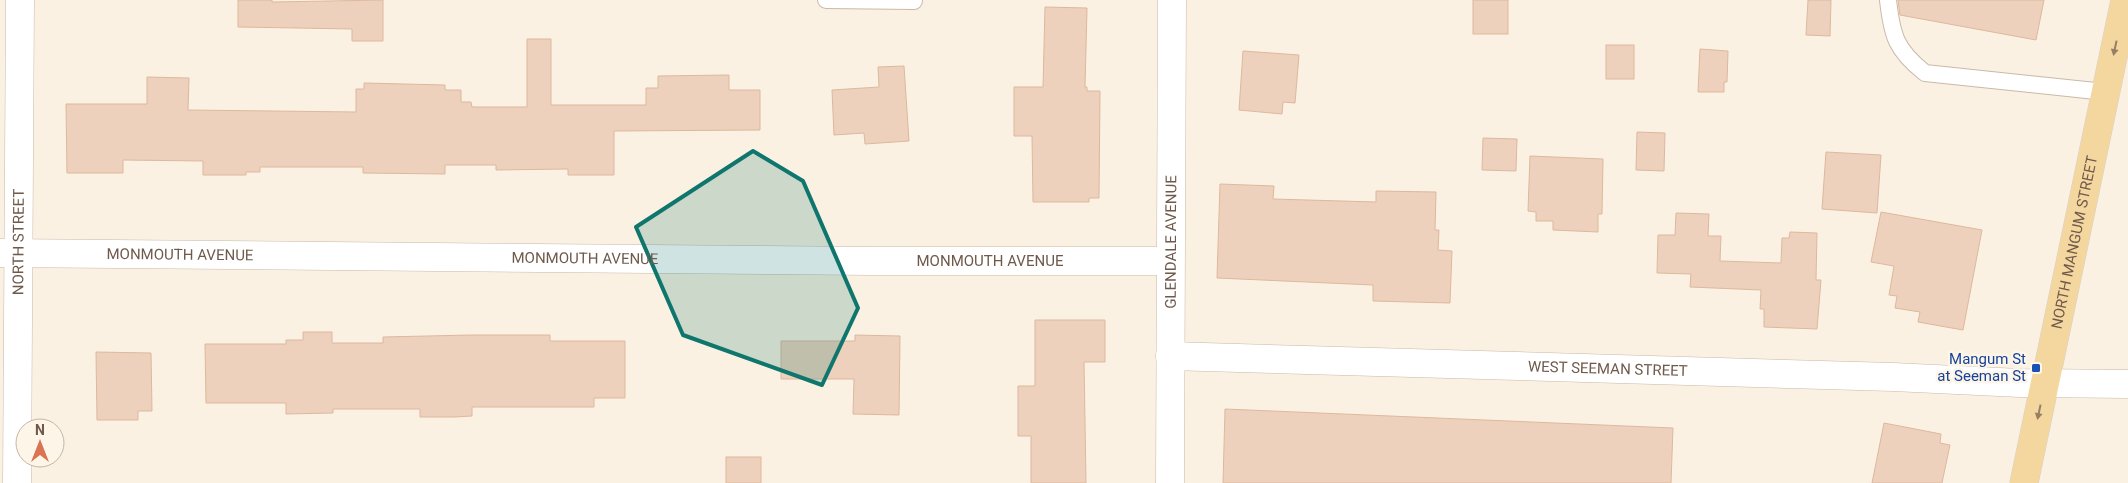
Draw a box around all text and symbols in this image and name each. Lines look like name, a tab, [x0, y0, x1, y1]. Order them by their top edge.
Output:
one-way arrow	[2110, 40, 2118, 56]
street label: NORTH MANGUM STREET	[2047, 154, 2101, 331]
street label: GLENDALE AVENUE	[1162, 175, 1180, 309]
street label: NORTH STREET	[9, 189, 28, 295]
street label: MONMOUTH AVENUE	[106, 245, 254, 264]
street label: MONMOUTH AVENUE	[511, 249, 659, 268]
street label: MONMOUTH AVENUE	[917, 252, 1064, 270]
place label: Mangum St at Seeman St	[1937, 350, 2026, 385]
street label: WEST SEEMAN STREET	[1528, 357, 1688, 380]
marker: Mangum St at Seeman St	[2030, 362, 2042, 374]
one-way arrow	[2034, 405, 2042, 421]
north arrow	[15, 418, 65, 468]
text: N	[35, 422, 45, 438]

